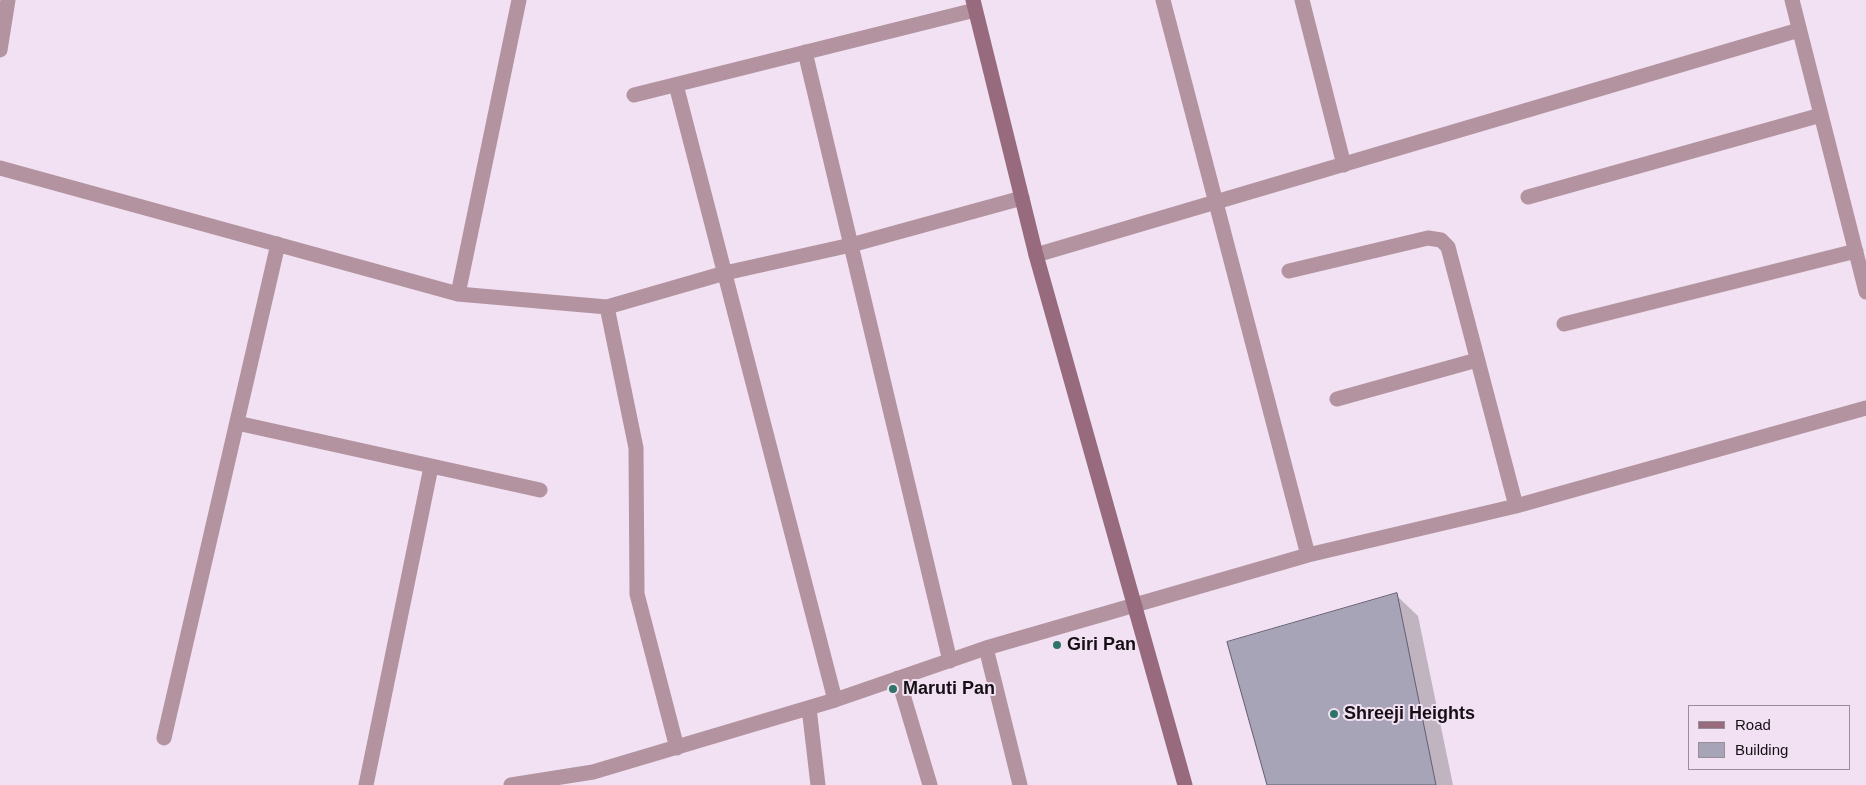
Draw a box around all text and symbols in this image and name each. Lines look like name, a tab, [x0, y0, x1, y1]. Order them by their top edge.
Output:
place label: Giri Pan	[1067, 634, 1136, 656]
marker: Giri Pan	[1051, 639, 1063, 651]
place label: Maruti Pan	[903, 678, 995, 700]
marker: Maruti Pan	[887, 683, 899, 695]
place label: Shreeji Heights	[1344, 703, 1475, 725]
legend	[1688, 705, 1851, 770]
marker: Shreeji Heights	[1328, 708, 1340, 720]
text: Road	[1735, 716, 1771, 733]
text: Building	[1735, 741, 1788, 758]

